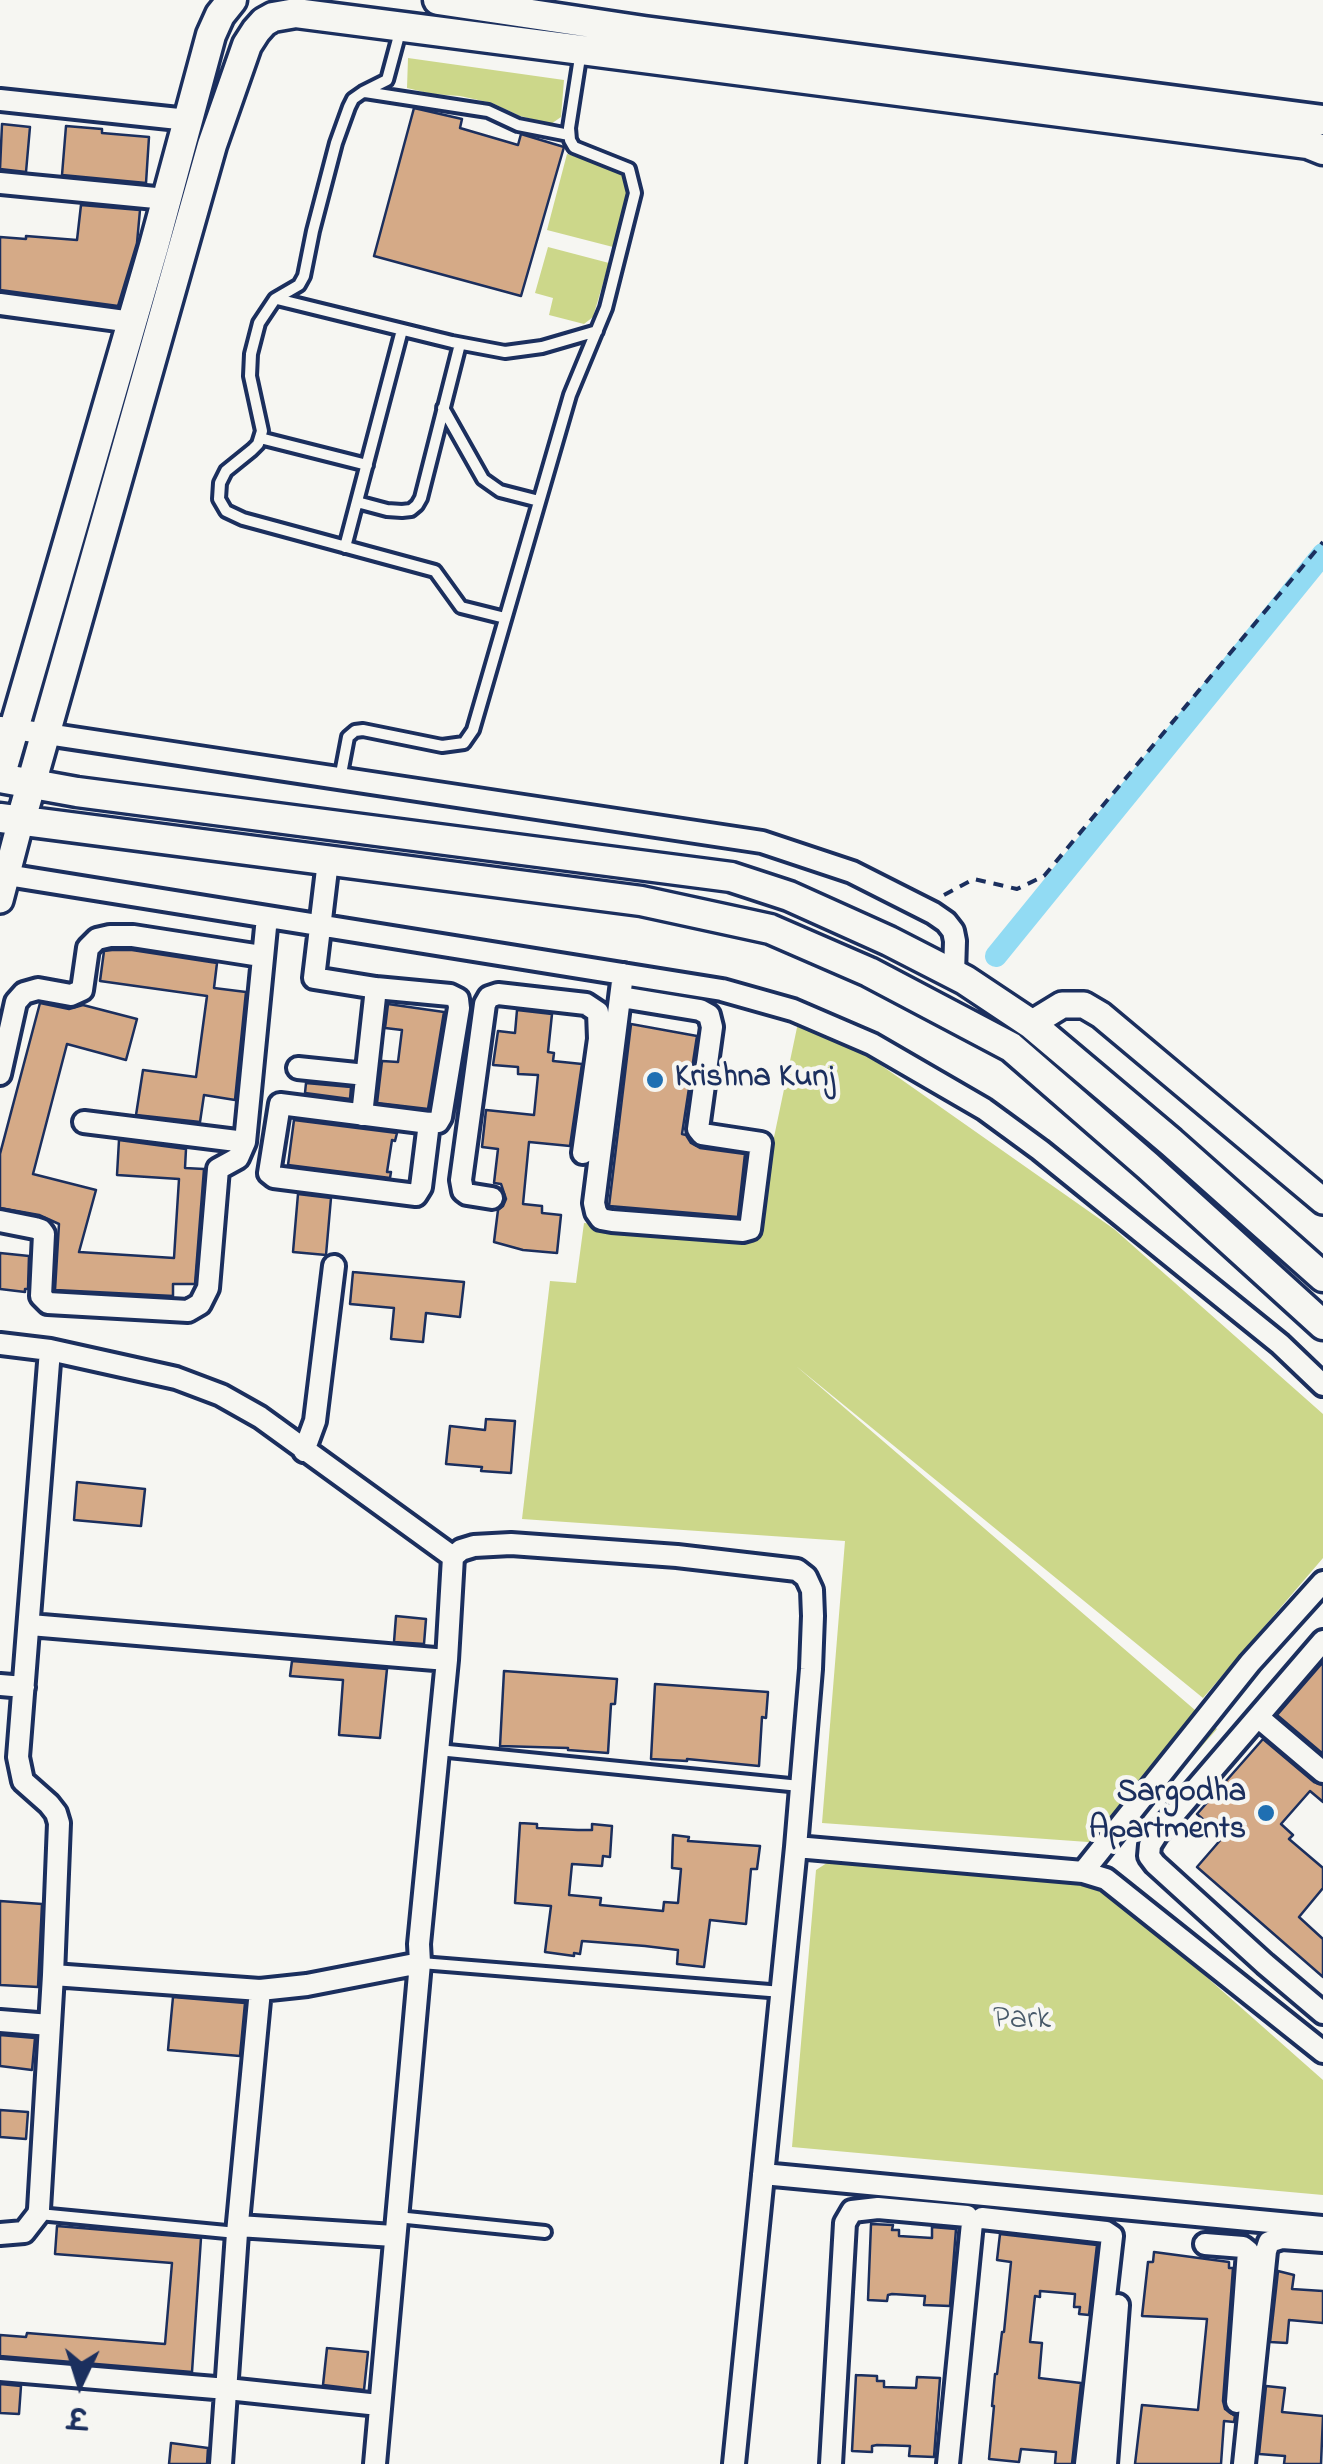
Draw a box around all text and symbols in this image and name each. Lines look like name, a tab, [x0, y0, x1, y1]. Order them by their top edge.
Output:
place label: Krishna Kunj	[675, 1061, 835, 1099]
marker: Krishna Kunj	[644, 1069, 666, 1091]
place label: Sargodha Apartments	[1089, 1776, 1246, 1851]
marker: Sargodha Apartments	[1255, 1802, 1277, 1824]
park label: Park	[993, 2003, 1051, 2041]
north arrow	[30, 2334, 130, 2434]
text: उ	[67, 2393, 89, 2436]

